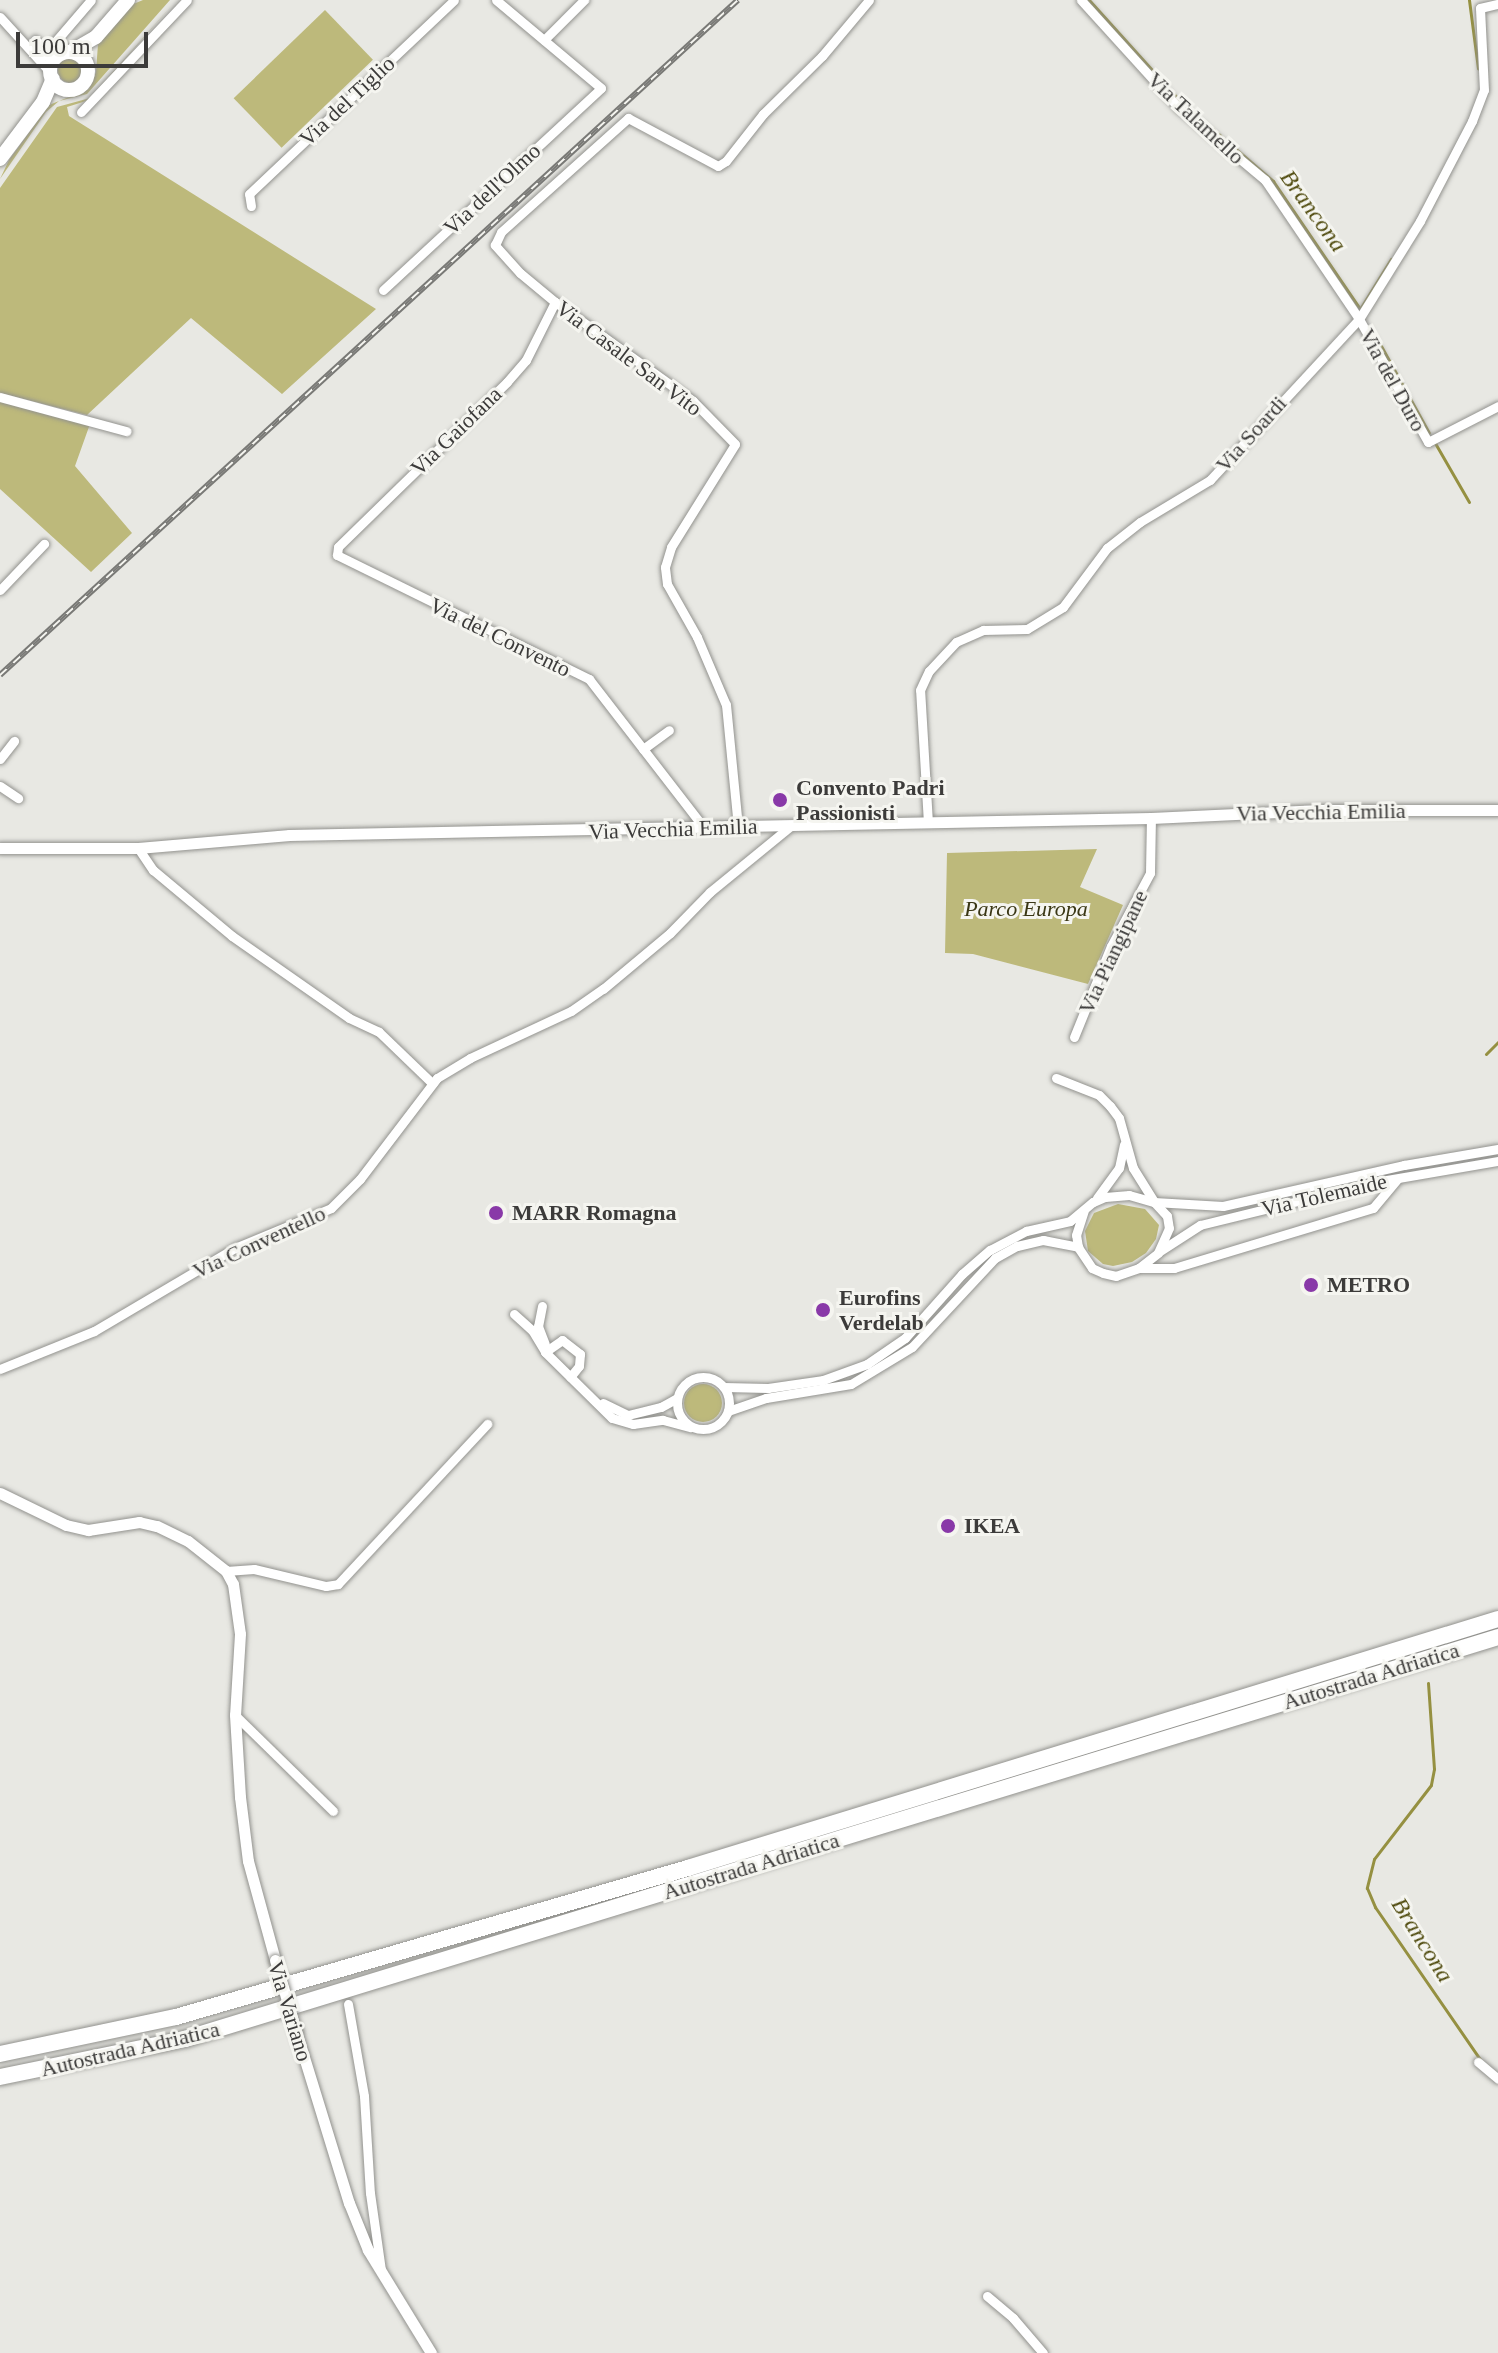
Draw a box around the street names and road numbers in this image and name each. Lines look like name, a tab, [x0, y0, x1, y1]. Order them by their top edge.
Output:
street label: Via del Tiglio	[294, 50, 400, 152]
street label: Via Talamello	[1142, 66, 1250, 170]
street label: Via dell'Olmo	[438, 137, 546, 241]
street label: Via Casale San Vito	[551, 294, 707, 422]
street label: Via del Duro	[1354, 324, 1432, 436]
street label: Via Gaiofana	[405, 381, 507, 481]
street label: Via Soardi	[1210, 390, 1292, 478]
street label: Via del Convento	[425, 591, 575, 683]
street label: Via Vecchia Emilia	[1236, 797, 1406, 827]
street label: Via Vecchia Emilia	[588, 813, 758, 845]
street label: Via Piangipane	[1073, 886, 1153, 1018]
street label: Via Tolemaide	[1258, 1168, 1390, 1222]
street label: Via Conventello	[188, 1200, 330, 1284]
street label: Autostrada Adriatica	[1279, 1636, 1463, 1716]
street label: Autostrada Adriatica	[659, 1826, 843, 1906]
street label: Via Variano	[262, 1957, 318, 2065]
street label: Autostrada Adriatica	[37, 2015, 223, 2083]

